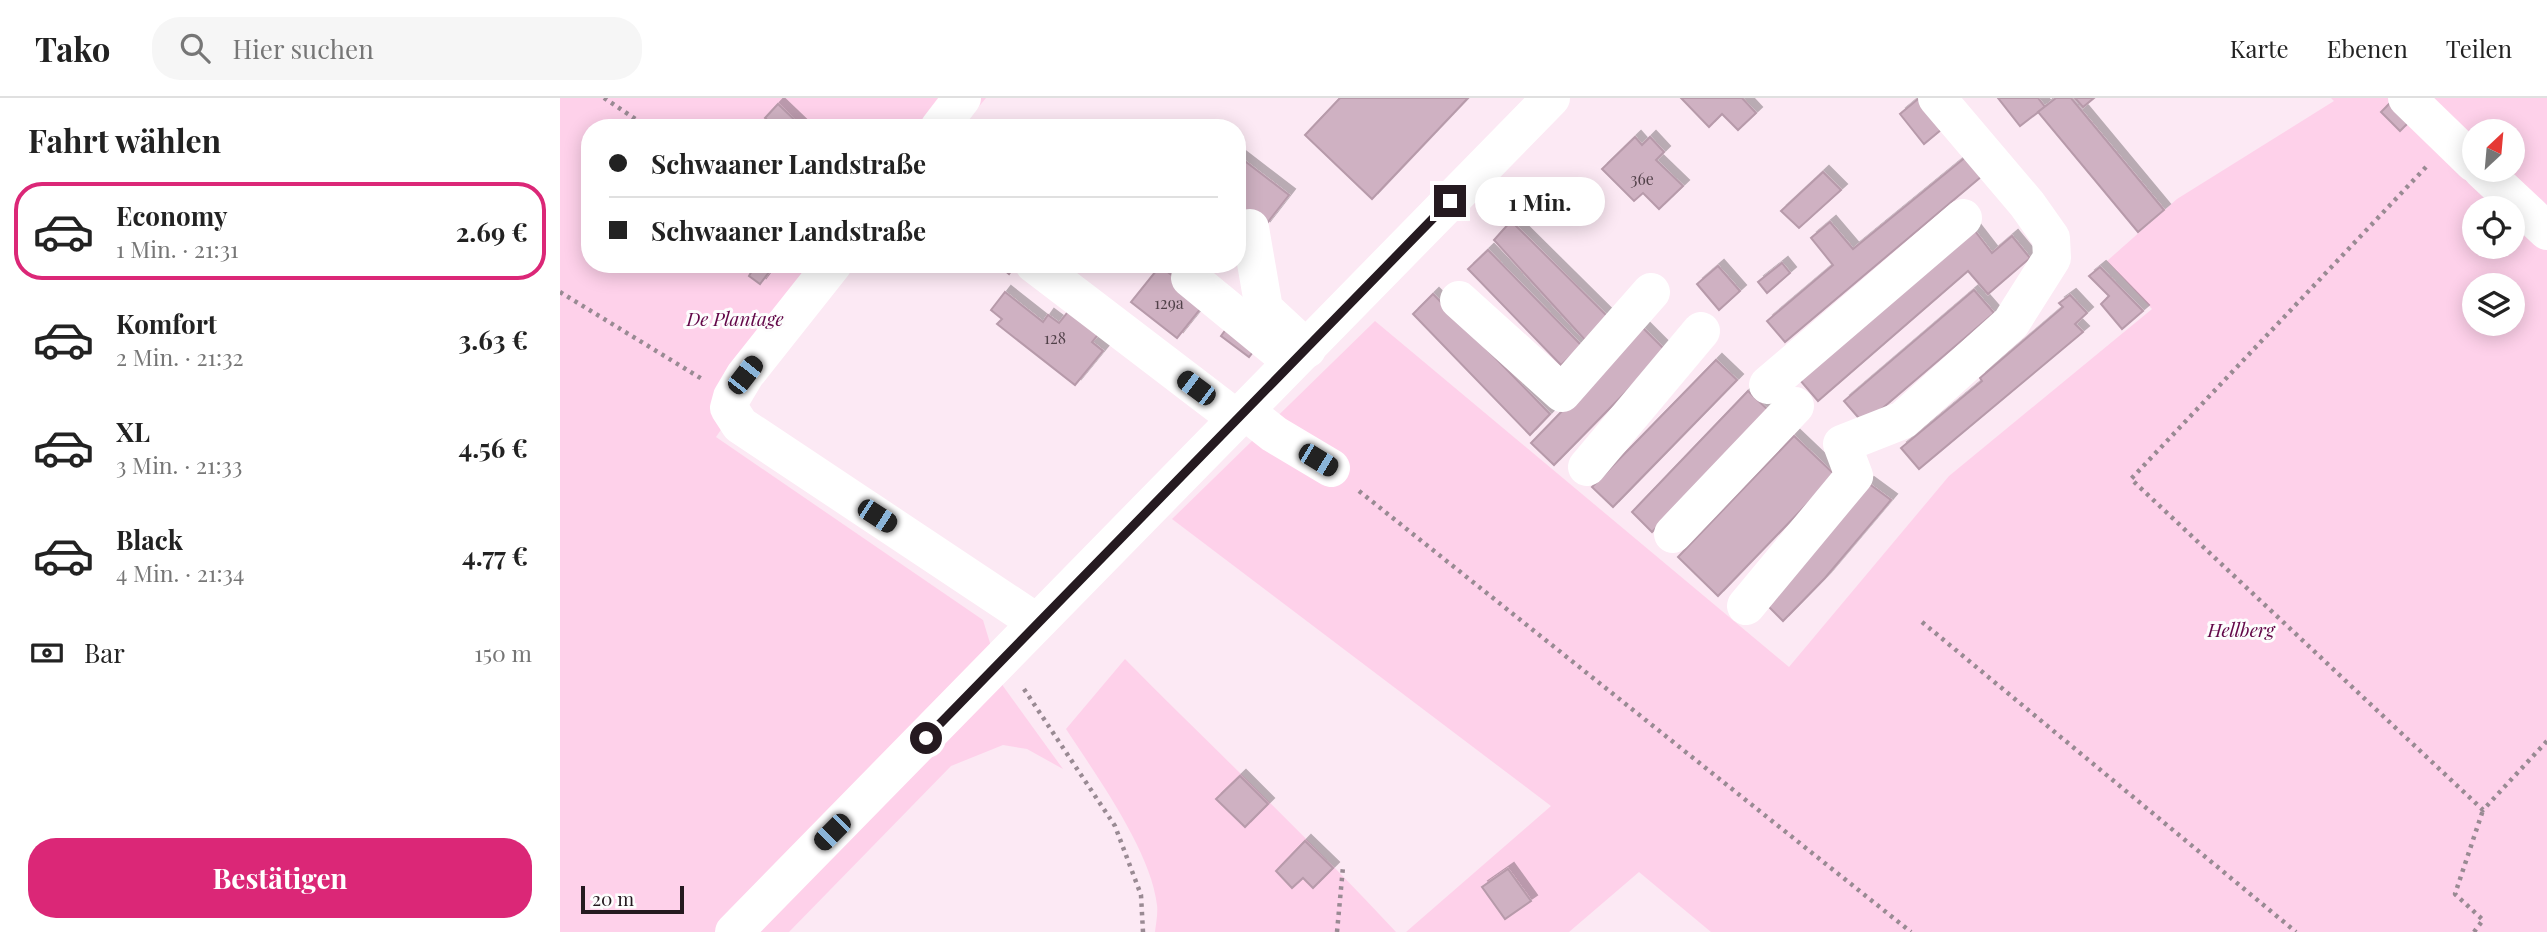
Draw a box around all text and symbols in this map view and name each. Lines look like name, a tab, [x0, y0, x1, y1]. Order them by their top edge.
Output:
search box	[152, 17, 642, 80]
text: Tako	[35, 26, 110, 70]
icon: search	[176, 29, 214, 67]
text: Hier suchen	[232, 31, 374, 66]
text: Karte	[2230, 32, 2289, 64]
text: Ebenen	[2327, 32, 2408, 64]
text: Teilen	[2446, 32, 2512, 64]
text: Fahrt wählen	[28, 118, 221, 161]
north arrow	[2462, 119, 2525, 182]
map controls	[2462, 119, 2525, 336]
text: Schwaaner Landstraße	[651, 146, 926, 181]
house number: 36e	[1630, 168, 1654, 189]
callout: 1 Min.	[1474, 176, 1604, 226]
route end	[1434, 185, 1466, 217]
text: 1 Min.	[1508, 186, 1572, 217]
button: locate	[2462, 196, 2525, 259]
text: Economy	[116, 198, 227, 233]
icon: car	[32, 200, 95, 263]
text: Schwaaner Landstraße	[651, 213, 926, 248]
text: 2.69 €	[456, 214, 528, 249]
text: 1 Min. · 21:31	[116, 233, 239, 264]
button: layers	[2462, 273, 2525, 336]
house number: 129a	[1154, 292, 1184, 313]
park label: De Plantage	[685, 305, 784, 331]
text: Komfort	[116, 306, 217, 341]
icon: car	[32, 308, 95, 371]
text: 3.63 €	[459, 322, 528, 357]
house number: 128	[1044, 327, 1066, 348]
text: 2 Min. · 21:32	[116, 341, 244, 372]
car	[724, 352, 767, 398]
car	[1173, 367, 1220, 409]
text: XL	[116, 414, 150, 449]
icon: car	[32, 416, 95, 479]
text: 4.56 €	[458, 430, 528, 465]
car	[1295, 440, 1342, 480]
text: 3 Min. · 21:33	[116, 449, 242, 480]
car	[854, 496, 901, 536]
text: Black	[116, 522, 183, 557]
icon: car	[32, 524, 95, 587]
text: 4.77 €	[462, 538, 528, 573]
text: 4 Min. · 21:34	[116, 557, 244, 588]
park label: Hellberg	[2207, 616, 2276, 642]
icon: cash	[28, 634, 66, 672]
text: Bar	[84, 635, 125, 670]
text: 150 m	[474, 637, 532, 668]
route start	[910, 722, 942, 754]
car	[810, 810, 855, 854]
button: Bestätigen	[28, 838, 532, 918]
scale bar	[581, 883, 684, 915]
text: 20 m	[592, 885, 634, 911]

